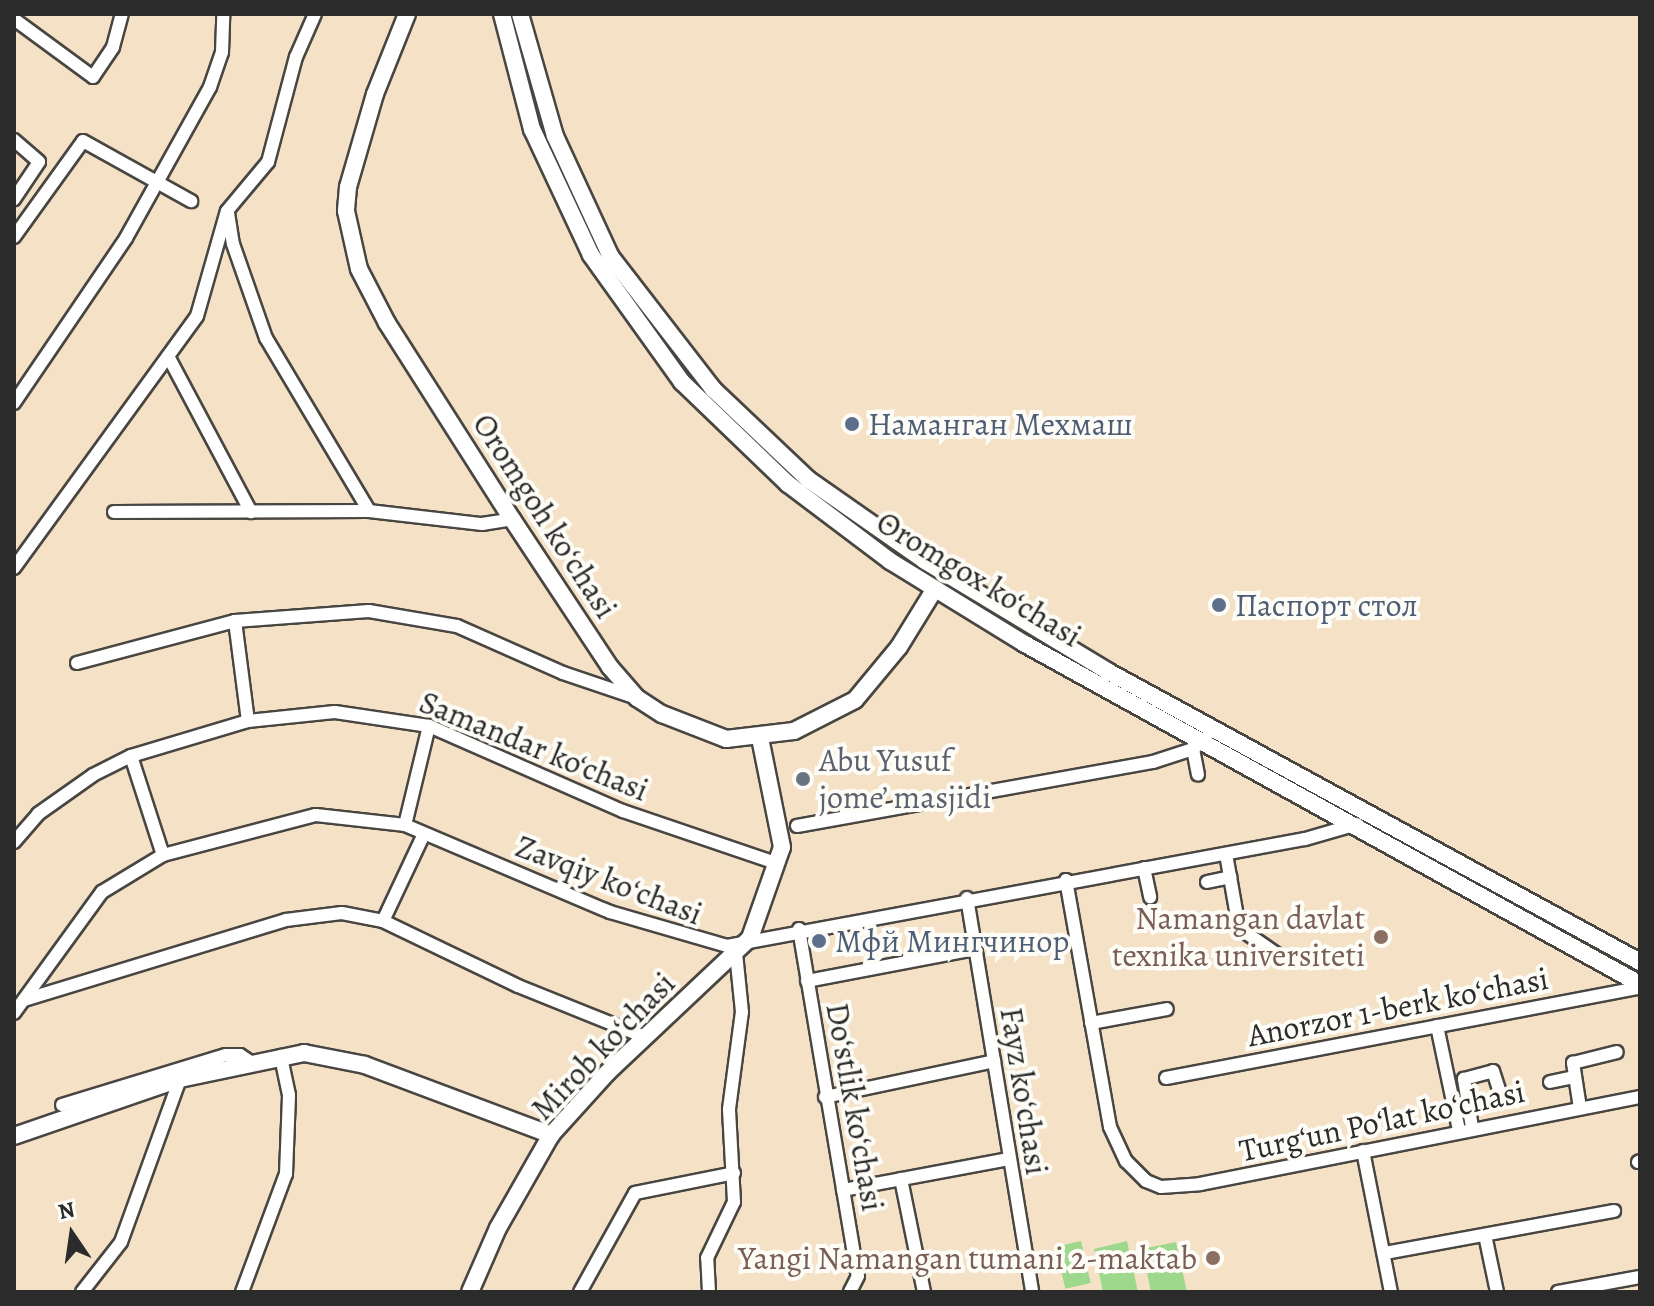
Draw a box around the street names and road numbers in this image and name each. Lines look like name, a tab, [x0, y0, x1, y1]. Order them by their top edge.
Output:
street label: Oromgoh koʻchasi	[465, 406, 625, 626]
street label: Oromgox ko‘chasi	[870, 503, 1088, 655]
street label: Samandar ko‘chasi	[414, 683, 654, 809]
street label: Zavqiy koʻchasi	[510, 827, 708, 933]
street label: Anorzor 1-berk koʻchasi	[1244, 959, 1552, 1055]
street label: Mirob koʻchasi	[523, 964, 683, 1128]
street label: Doʻstlik koʻchasi	[818, 1000, 892, 1214]
street label: Fayz koʻchasi	[992, 1005, 1056, 1177]
street label: Turgʻun Poʻlat koʻchasi	[1236, 1072, 1528, 1170]

